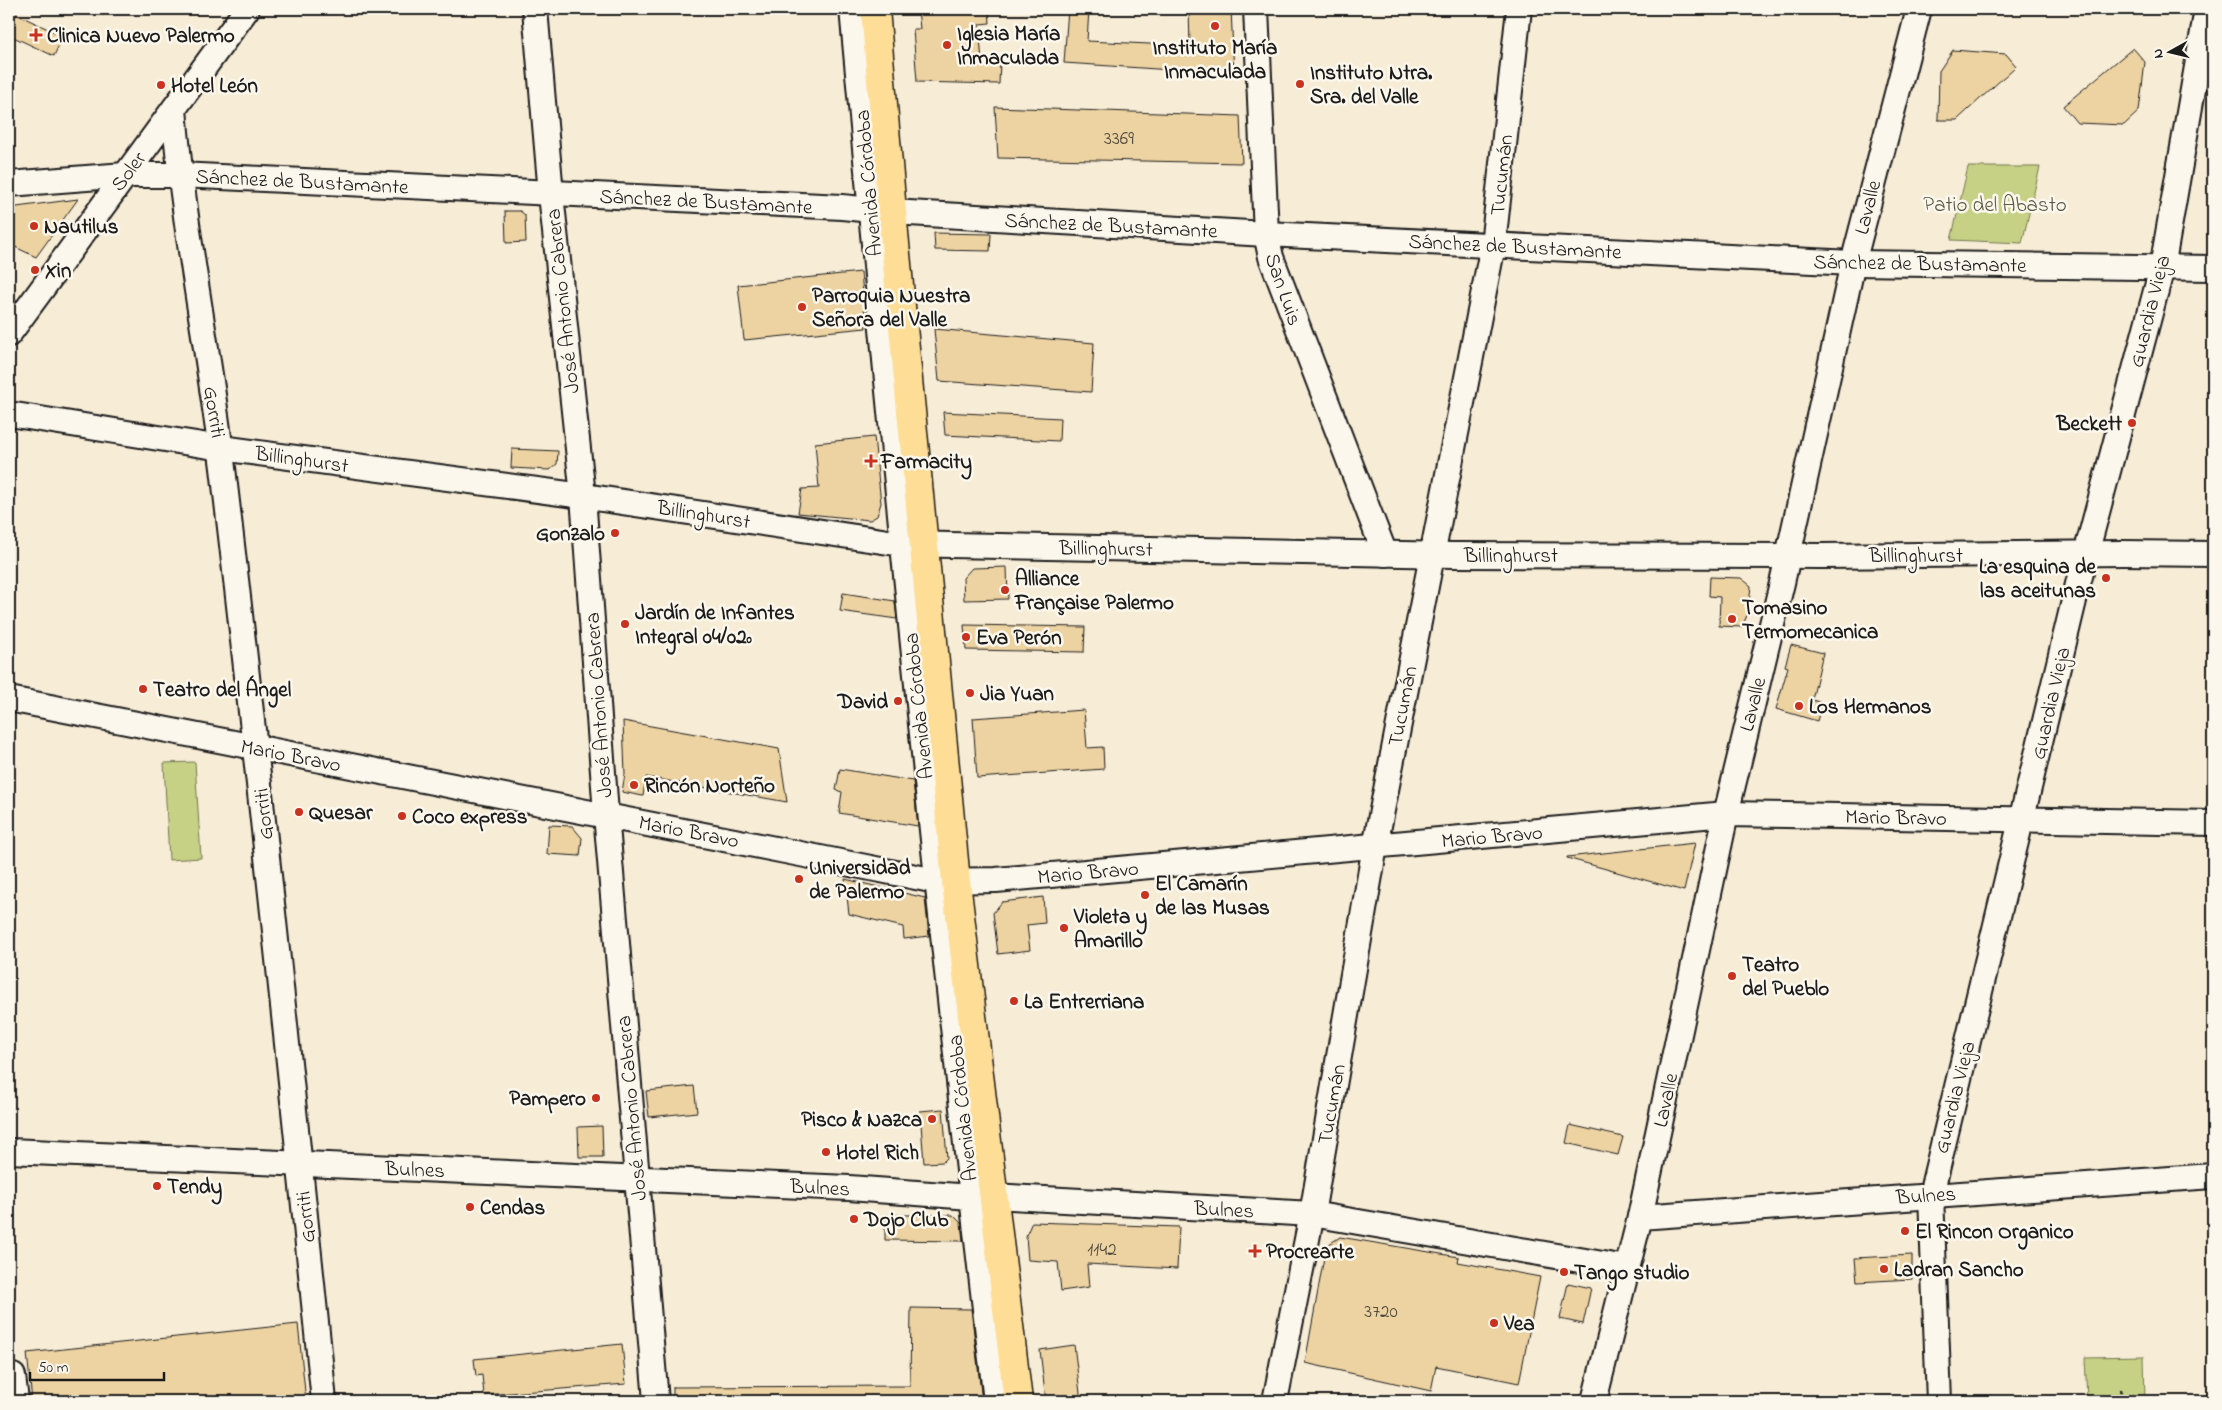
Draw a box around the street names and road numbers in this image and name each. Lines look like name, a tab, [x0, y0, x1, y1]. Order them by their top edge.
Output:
street label: Avenida Córdoba	[849, 108, 891, 257]
street label: Tucumán	[1484, 133, 1522, 217]
street label: Soler	[105, 146, 155, 198]
street label: Sánchez de Bustamante	[195, 162, 410, 204]
street label: Lavalle	[1848, 177, 1890, 238]
street label: Sánchez de Bustamante	[599, 182, 814, 224]
street label: Sánchez de Bustamante	[1004, 206, 1219, 248]
street label: José Antonio Cabrera	[539, 207, 589, 395]
street label: Sánchez de Bustamante	[1408, 227, 1623, 269]
street label: Sánchez de Bustamante	[1813, 248, 2027, 282]
street label: San Luis	[1256, 249, 1308, 330]
street label: Guardia Vieja	[2123, 252, 2179, 371]
street label: Gorriti	[194, 384, 232, 440]
street label: Billinghurst	[252, 439, 350, 484]
street label: Billinghurst	[654, 494, 752, 540]
street label: Billinghurst	[1058, 534, 1153, 568]
street label: Billinghurst	[1463, 542, 1558, 574]
street label: Billinghurst	[1868, 542, 1963, 574]
street label: José Antonio Cabrera	[579, 611, 621, 799]
street label: Avenida Córdoba	[897, 631, 943, 781]
street label: Guardia Vieja	[2024, 644, 2079, 763]
street label: Tucumán	[1381, 664, 1426, 749]
street label: Lavalle	[1733, 674, 1775, 735]
street label: Mario Bravo	[238, 733, 343, 781]
street label: Gorriti	[247, 786, 283, 841]
street label: Mario Bravo	[1845, 803, 1947, 835]
street label: Mario Bravo	[636, 809, 741, 857]
street label: Mario Bravo	[1440, 819, 1544, 857]
street label: Mario Bravo	[1036, 855, 1140, 893]
street label: José Antonio Cabrera	[610, 1014, 656, 1202]
street label: Avenida Córdoba	[941, 1033, 987, 1183]
street label: Guardia Vieja	[1928, 1038, 1984, 1157]
street label: Tucumán	[1311, 1062, 1355, 1147]
street label: Lavalle	[1647, 1070, 1687, 1130]
street label: Bulnes	[383, 1155, 445, 1187]
street label: Bulnes	[788, 1172, 851, 1206]
street label: Bulnes	[1894, 1180, 1957, 1214]
street label: Gorriti	[289, 1189, 325, 1244]
street label: Bulnes	[1192, 1194, 1255, 1228]

